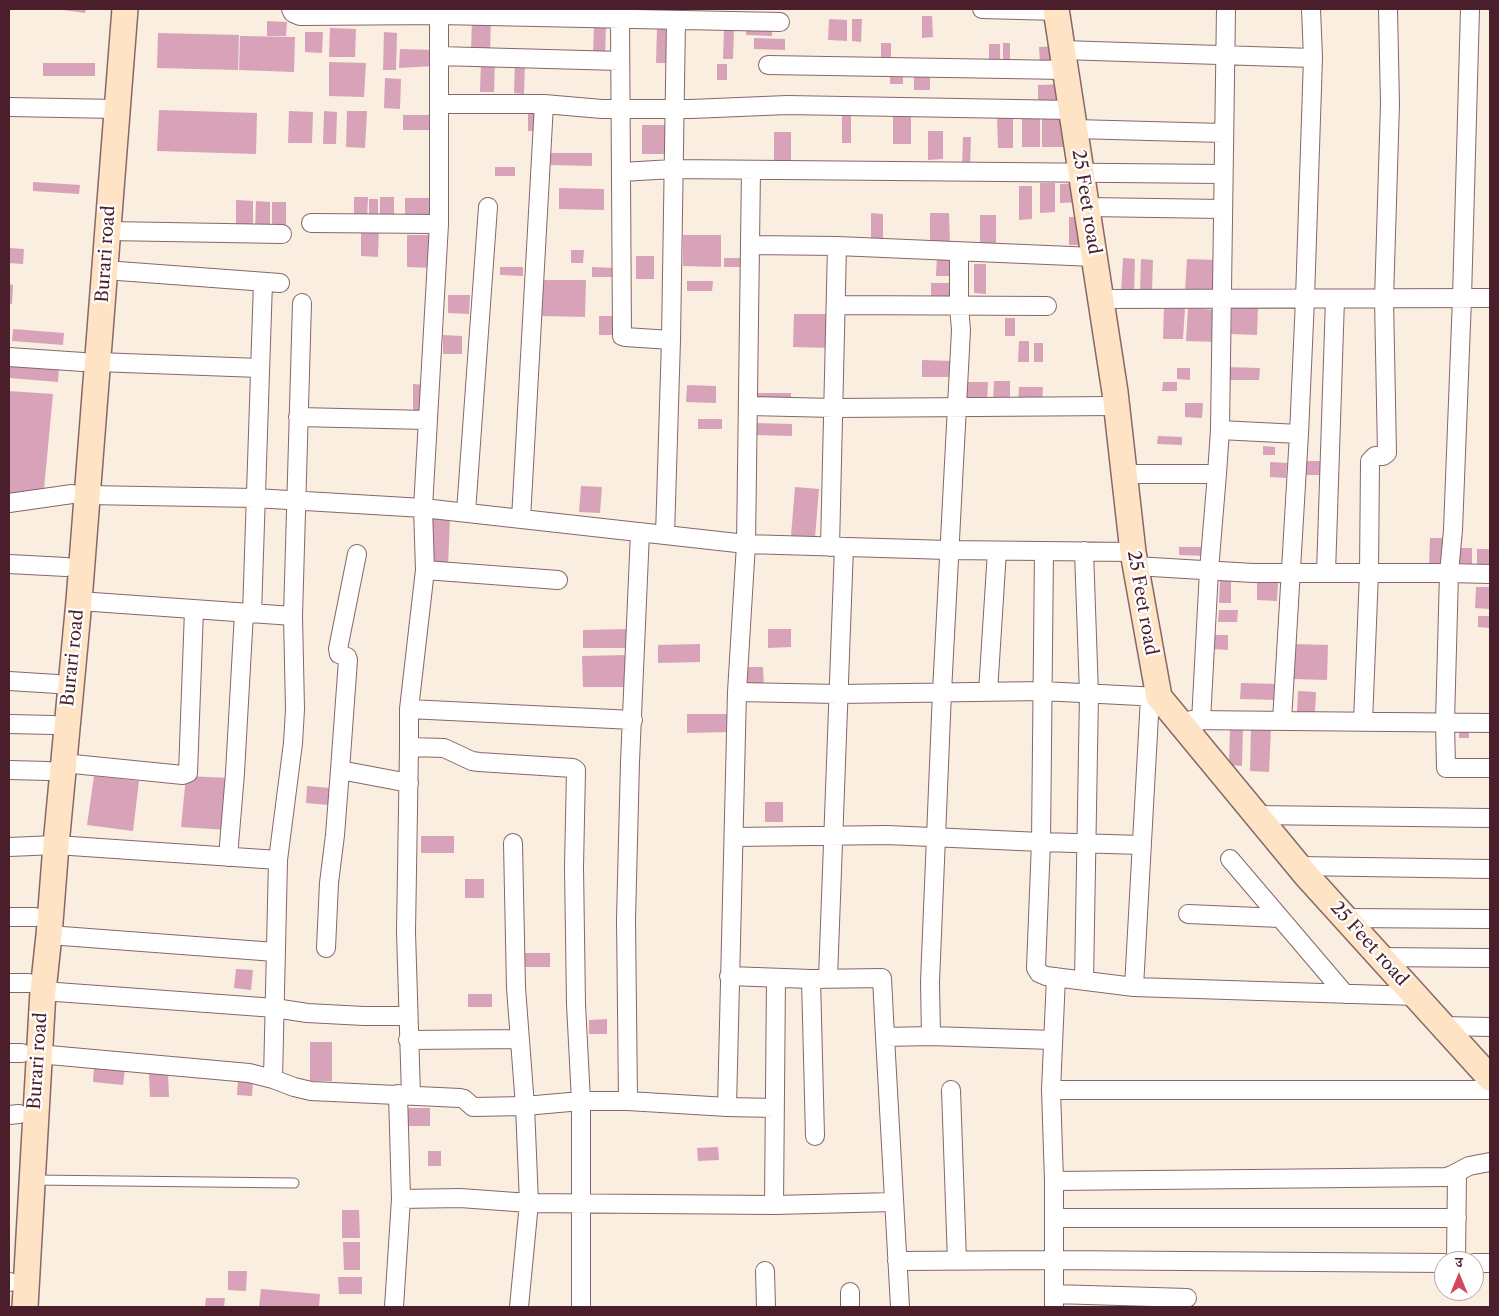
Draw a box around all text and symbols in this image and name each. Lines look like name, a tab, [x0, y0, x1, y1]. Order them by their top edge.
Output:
street label: 25 Feet road	[1067, 148, 1105, 256]
street label: Burari road	[92, 205, 120, 303]
street label: 25 Feet road	[1122, 549, 1162, 657]
street label: Burari road	[57, 608, 89, 708]
street label: 25 Feet road	[1326, 897, 1412, 991]
street label: Burari road	[24, 1012, 52, 1110]
north arrow	[1434, 1251, 1484, 1301]
text: उ	[1455, 1253, 1463, 1271]

